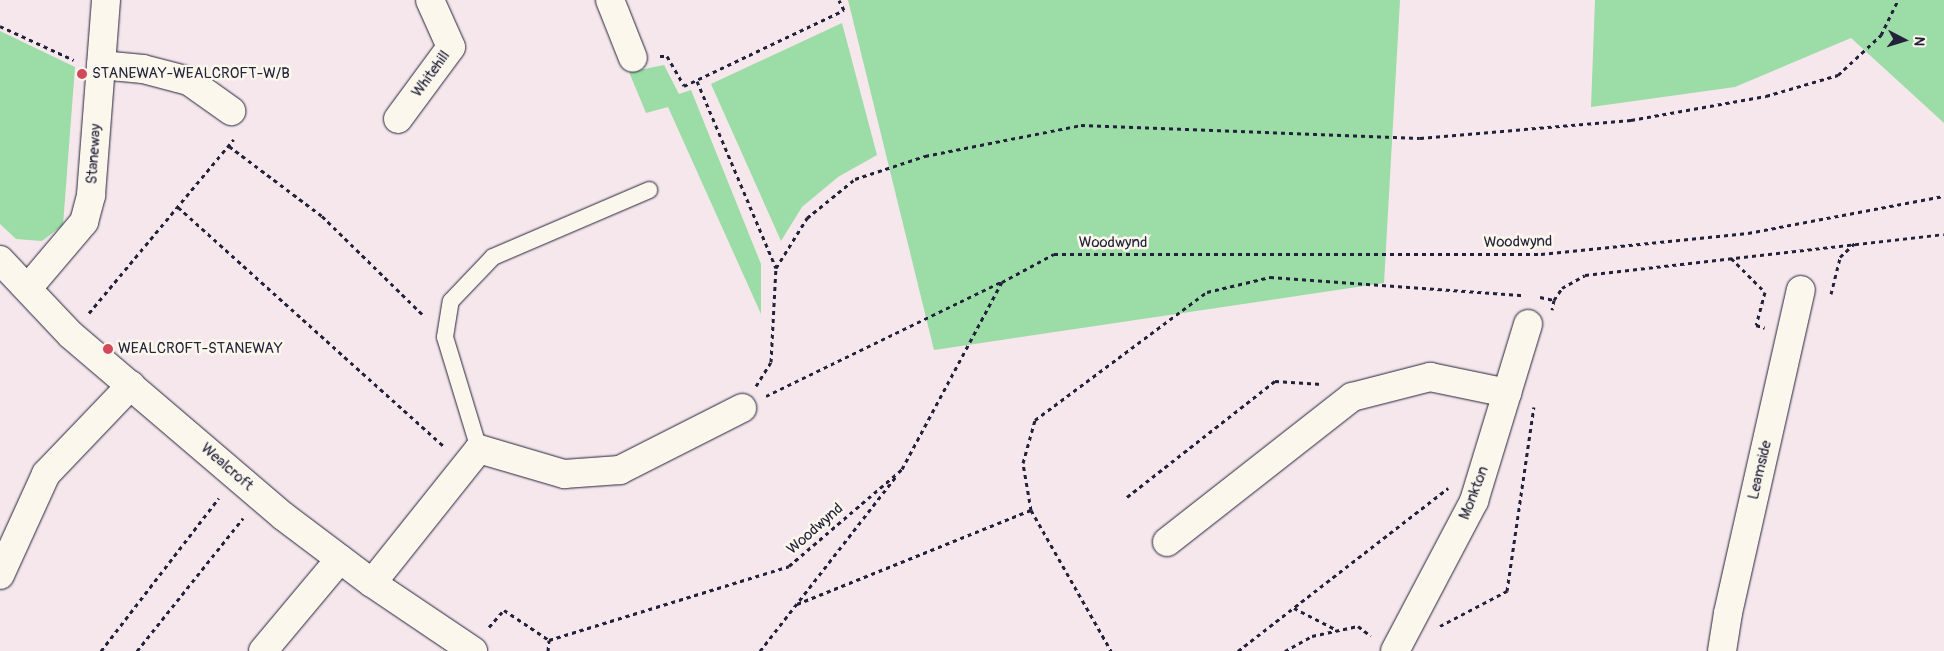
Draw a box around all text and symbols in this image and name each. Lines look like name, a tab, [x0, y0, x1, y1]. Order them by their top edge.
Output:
north arrow	[1879, 15, 1929, 65]
text: N	[1911, 36, 1928, 47]
street label: Whitehill	[408, 47, 454, 101]
place label: STANEWAY-WEALCROFT-W/B	[92, 65, 290, 83]
marker: STANEWAY-WEALCROFT-W/B	[76, 68, 88, 80]
street label: Staneway	[83, 123, 105, 185]
street label: Woodwynd	[1484, 232, 1552, 252]
street label: Woodwynd	[1079, 234, 1147, 252]
place label: WEALCROFT-STANEWAY	[118, 340, 283, 358]
marker: WEALCROFT-STANEWAY	[102, 343, 114, 355]
street label: Wealcroft	[197, 439, 257, 495]
street label: Leamside	[1744, 439, 1776, 501]
street label: Monkton	[1456, 464, 1492, 522]
street label: Woodwynd	[783, 500, 847, 558]

